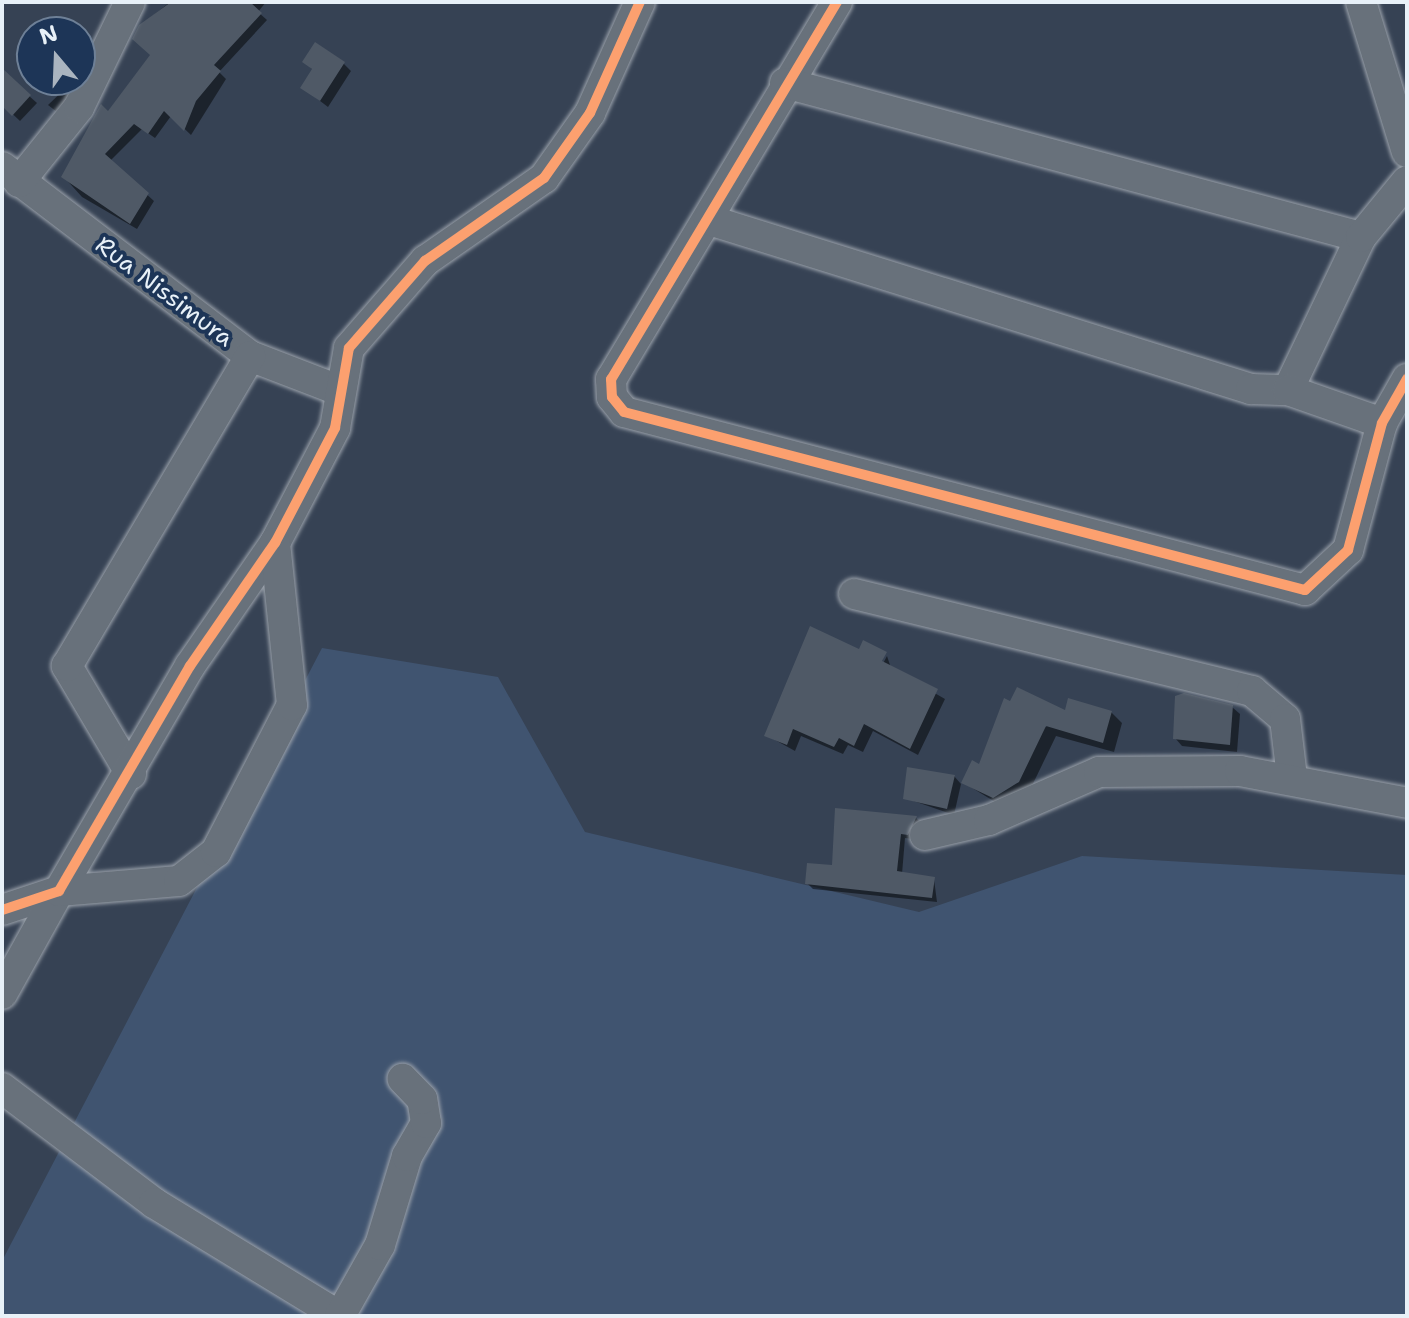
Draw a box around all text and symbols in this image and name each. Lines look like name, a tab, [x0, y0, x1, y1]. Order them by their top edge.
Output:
north arrow	[16, 16, 96, 96]
text: N	[36, 18, 62, 51]
street label: Rua Nissimura	[89, 231, 239, 353]

